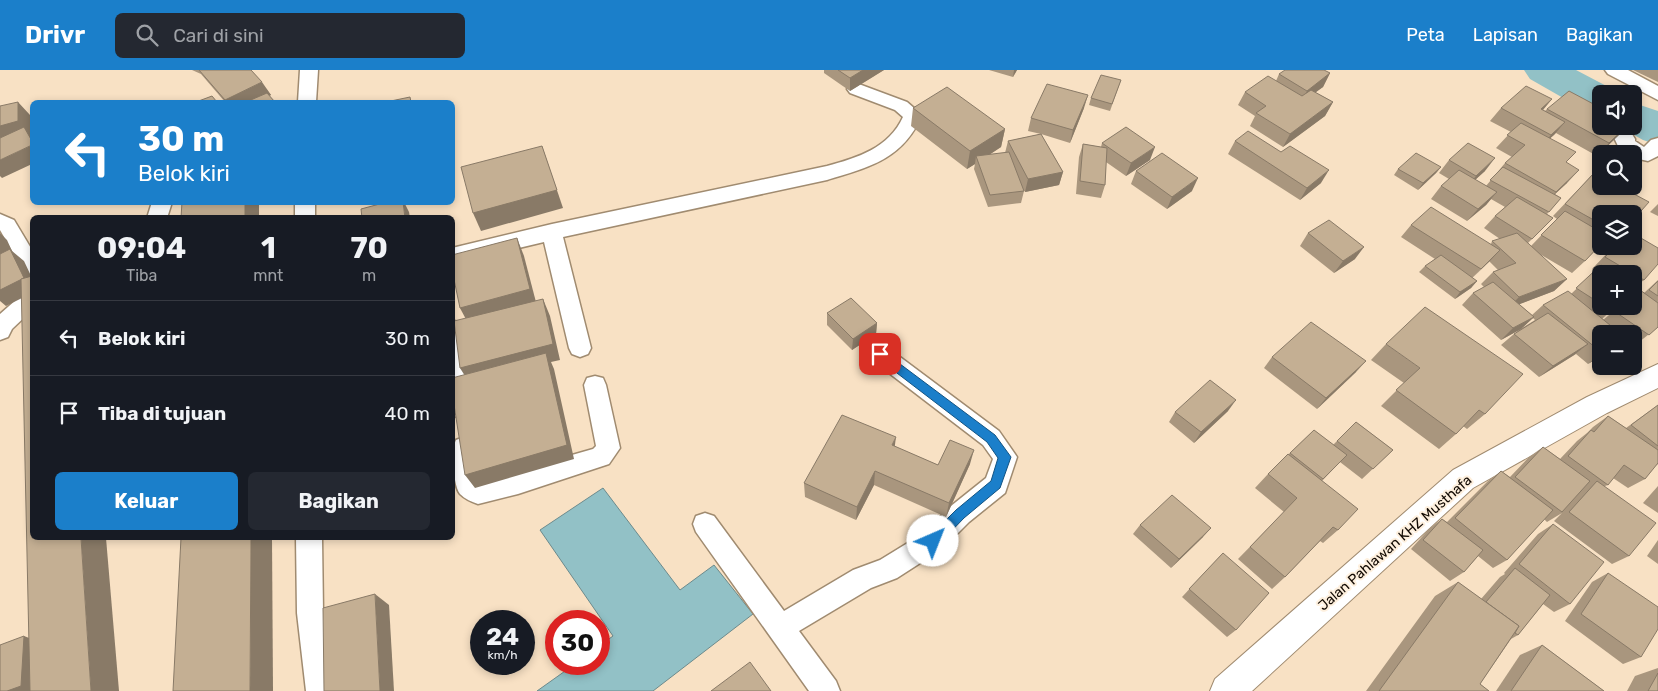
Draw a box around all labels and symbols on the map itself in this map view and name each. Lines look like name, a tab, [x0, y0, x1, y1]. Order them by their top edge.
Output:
pin	[859, 333, 901, 375]
street label: Jalan Pahlawan KHZ Musthafa	[1315, 472, 1475, 614]
position arrow	[906, 514, 958, 566]
speed limit sign: 30	[545, 610, 610, 675]

